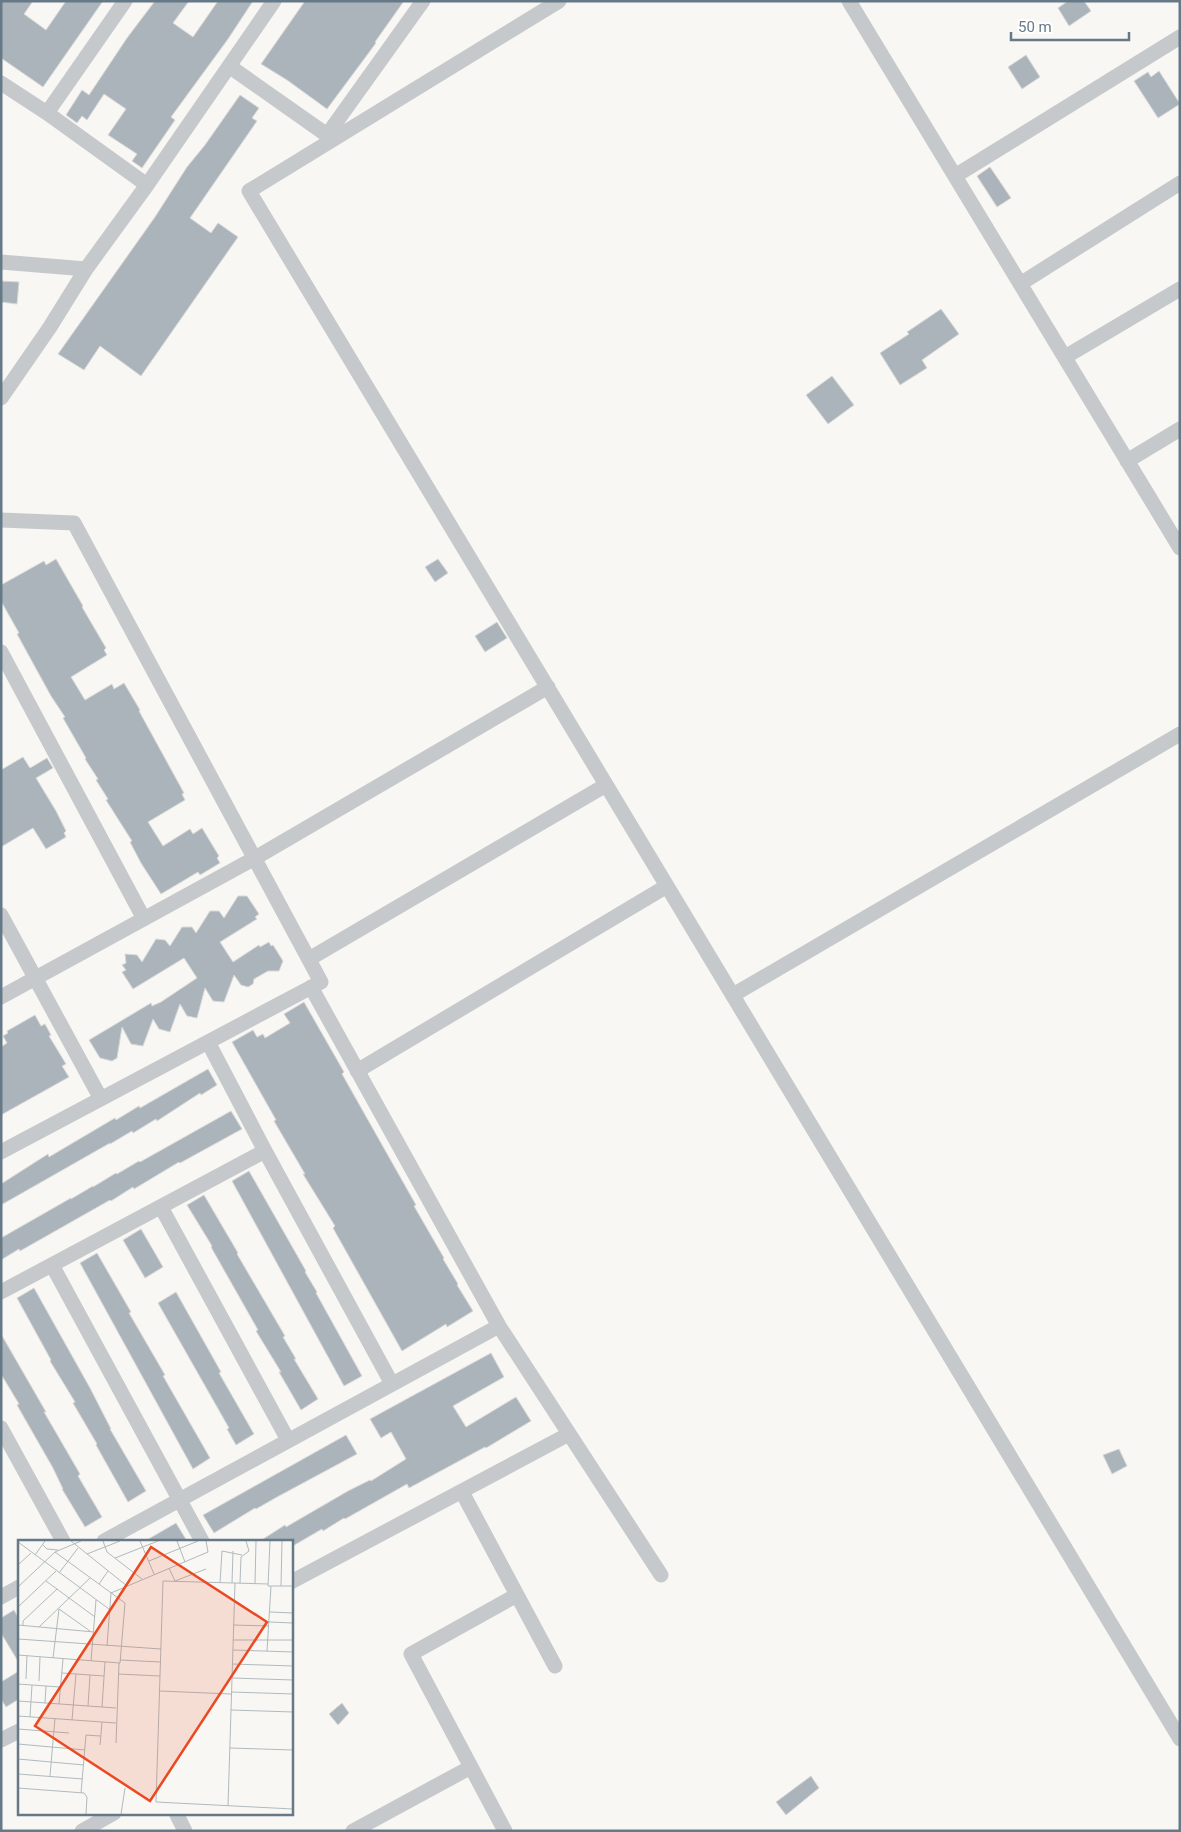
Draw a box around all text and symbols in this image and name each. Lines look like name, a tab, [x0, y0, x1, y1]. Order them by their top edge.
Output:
scale bar	[1011, 10, 1128, 42]
text: 50 m	[1018, 18, 1052, 36]
inset map	[18, 1540, 292, 1814]

